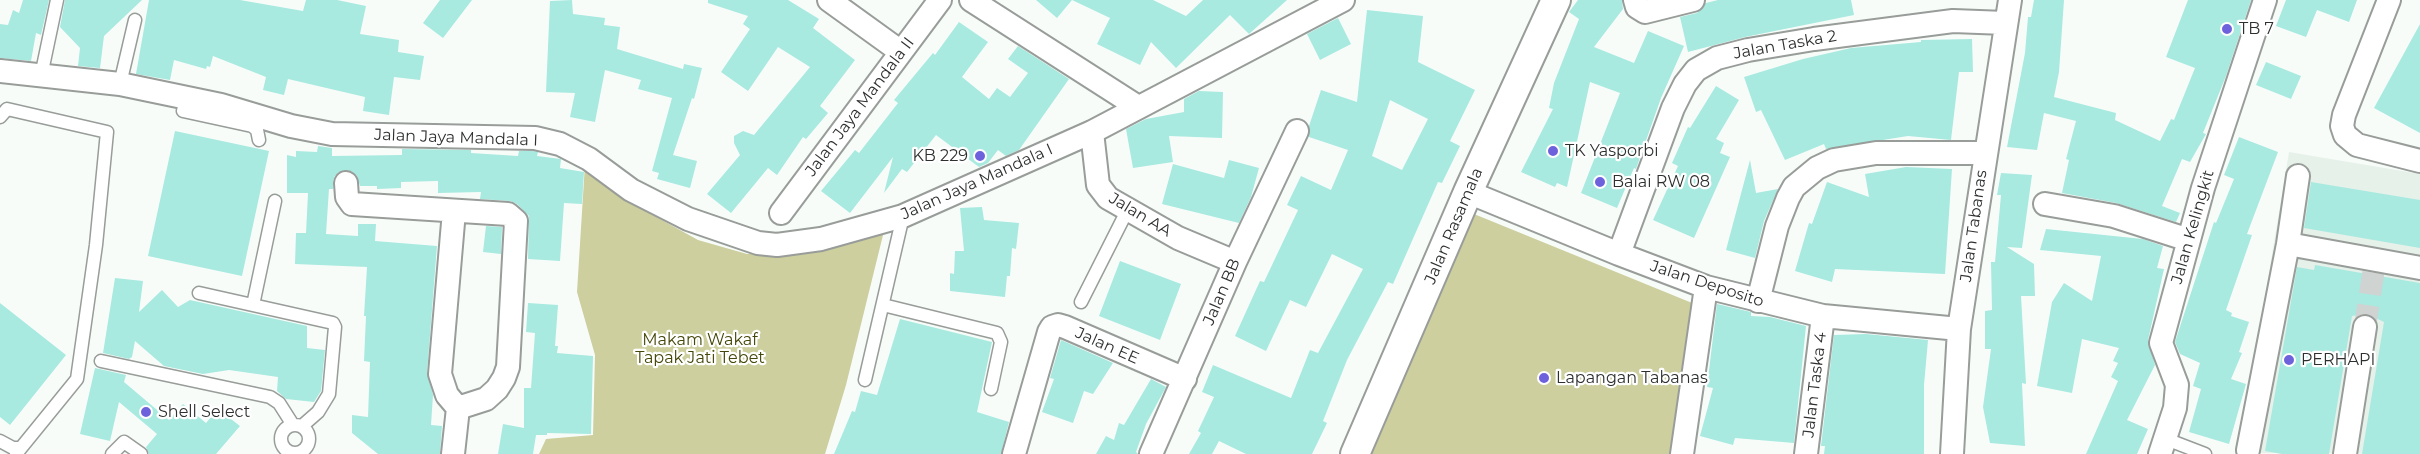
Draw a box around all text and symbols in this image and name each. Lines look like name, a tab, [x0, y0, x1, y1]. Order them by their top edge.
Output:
place label: TB 7	[2239, 19, 2274, 39]
marker: TB 7	[2220, 22, 2234, 36]
street label: Jalan Taska 2	[1732, 26, 1838, 64]
street label: Jalan Jaya Mandala II	[802, 34, 918, 180]
street label: Jalan Jaya Mandala I	[374, 126, 538, 150]
street label: Jalan Jaya Mandala I	[898, 140, 1056, 224]
place label: TK Yasporbi	[1565, 141, 1658, 161]
marker: TK Yasporbi	[1546, 144, 1560, 158]
place label: KB 229	[912, 146, 968, 166]
marker: KB 229	[973, 149, 987, 163]
street label: Jalan Rasamala	[1421, 165, 1487, 287]
street label: Jalan Kelingkit	[2168, 168, 2218, 286]
street label: Jalan Tabanas	[1957, 169, 1991, 283]
place label: Balai RW 08	[1612, 172, 1710, 192]
marker: Balai RW 08	[1593, 175, 1607, 189]
street label: Jalan AA	[1105, 189, 1175, 241]
street label: Jalan BB	[1199, 256, 1245, 328]
street label: Jalan Deposito	[1648, 257, 1766, 311]
street label: Jalan EE	[1072, 323, 1142, 369]
park label: Makam Wakaf Tapak Jati Tebet	[635, 330, 765, 368]
street label: Jalan Taska 4	[1799, 331, 1831, 439]
place label: PERHAPI	[2301, 350, 2375, 370]
marker: PERHAPI	[2282, 353, 2296, 367]
place label: Lapangan Tabanas	[1556, 368, 1708, 388]
marker: Lapangan Tabanas	[1537, 371, 1551, 385]
place label: Shell Select	[158, 402, 250, 422]
marker: Shell Select	[139, 405, 153, 419]

